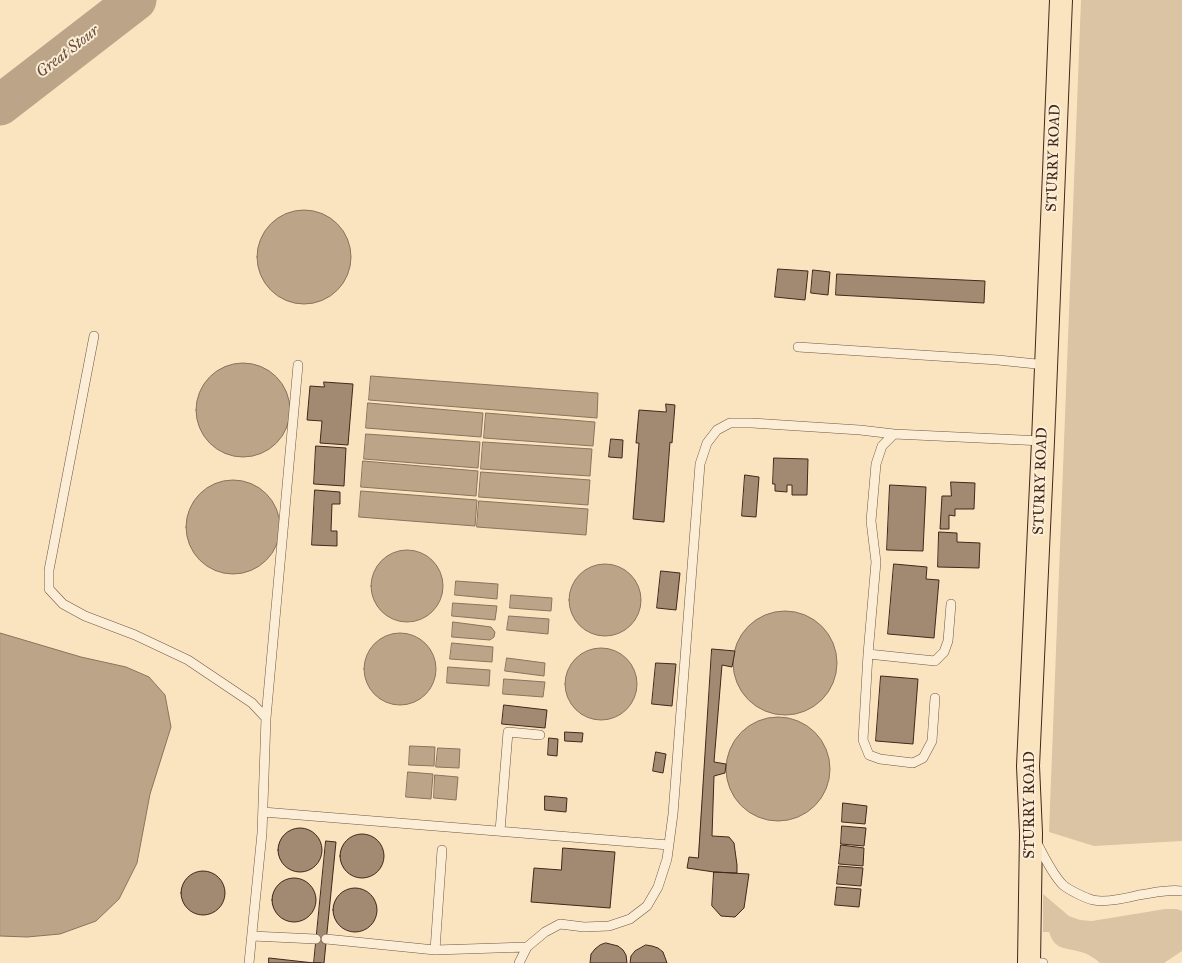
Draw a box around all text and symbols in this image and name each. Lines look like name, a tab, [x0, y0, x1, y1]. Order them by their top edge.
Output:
water label: Great Stour	[33, 21, 103, 83]
street label: STURRY ROAD	[1043, 104, 1065, 212]
street label: STURRY ROAD	[1030, 427, 1052, 535]
street label: STURRY ROAD	[1021, 751, 1039, 859]

